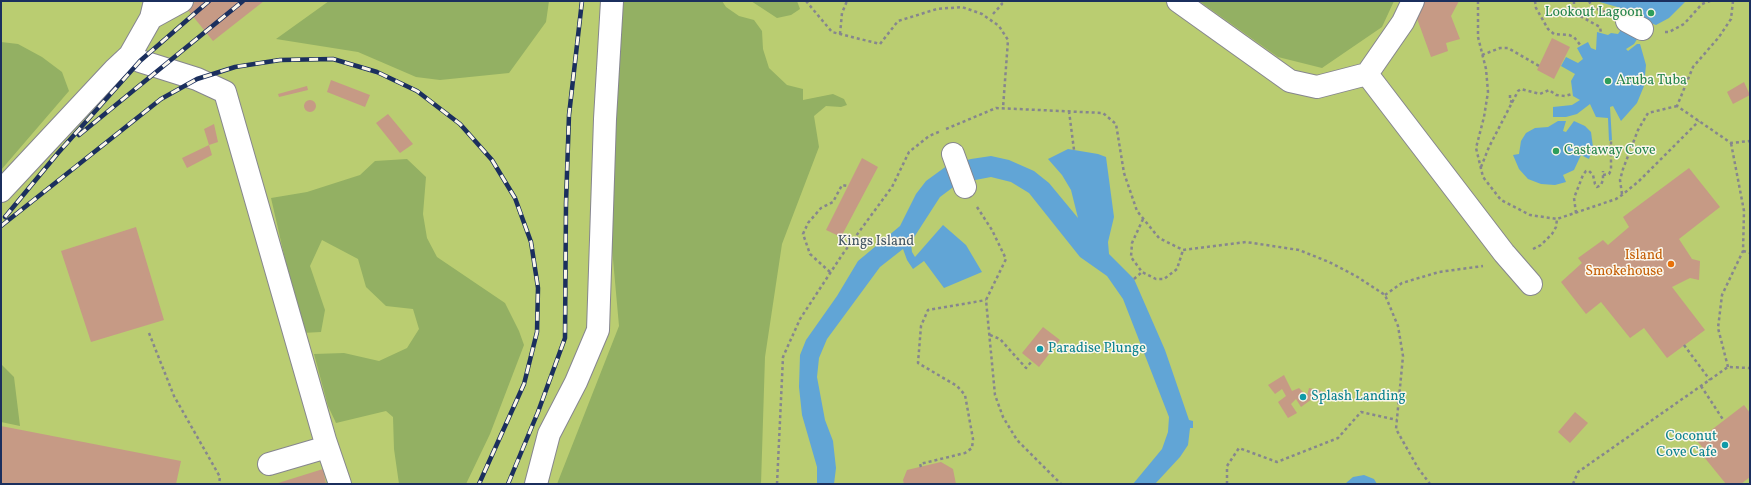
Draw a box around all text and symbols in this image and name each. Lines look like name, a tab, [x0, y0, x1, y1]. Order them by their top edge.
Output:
place label: Lookout Lagoon	[1545, 5, 1643, 21]
marker: Lookout Lagoon	[1646, 8, 1656, 18]
place label: Aruba Tuba	[1616, 73, 1687, 89]
marker: Aruba Tuba	[1603, 76, 1613, 86]
place label: Castaway Cove	[1564, 143, 1656, 159]
marker: Castaway Cove	[1551, 146, 1561, 156]
park label: Kings Island	[838, 234, 914, 250]
place label: Island Smokehouse	[1585, 248, 1663, 280]
marker: Island Smokehouse	[1666, 259, 1676, 269]
place label: Paradise Plunge	[1048, 341, 1146, 357]
marker: Paradise Plunge	[1035, 344, 1045, 354]
place label: Splash Landing	[1311, 389, 1406, 405]
marker: Splash Landing	[1298, 392, 1308, 402]
place label: Coconut Cove Cafe	[1656, 429, 1717, 462]
marker: Coconut Cove Cafe	[1720, 440, 1730, 450]

